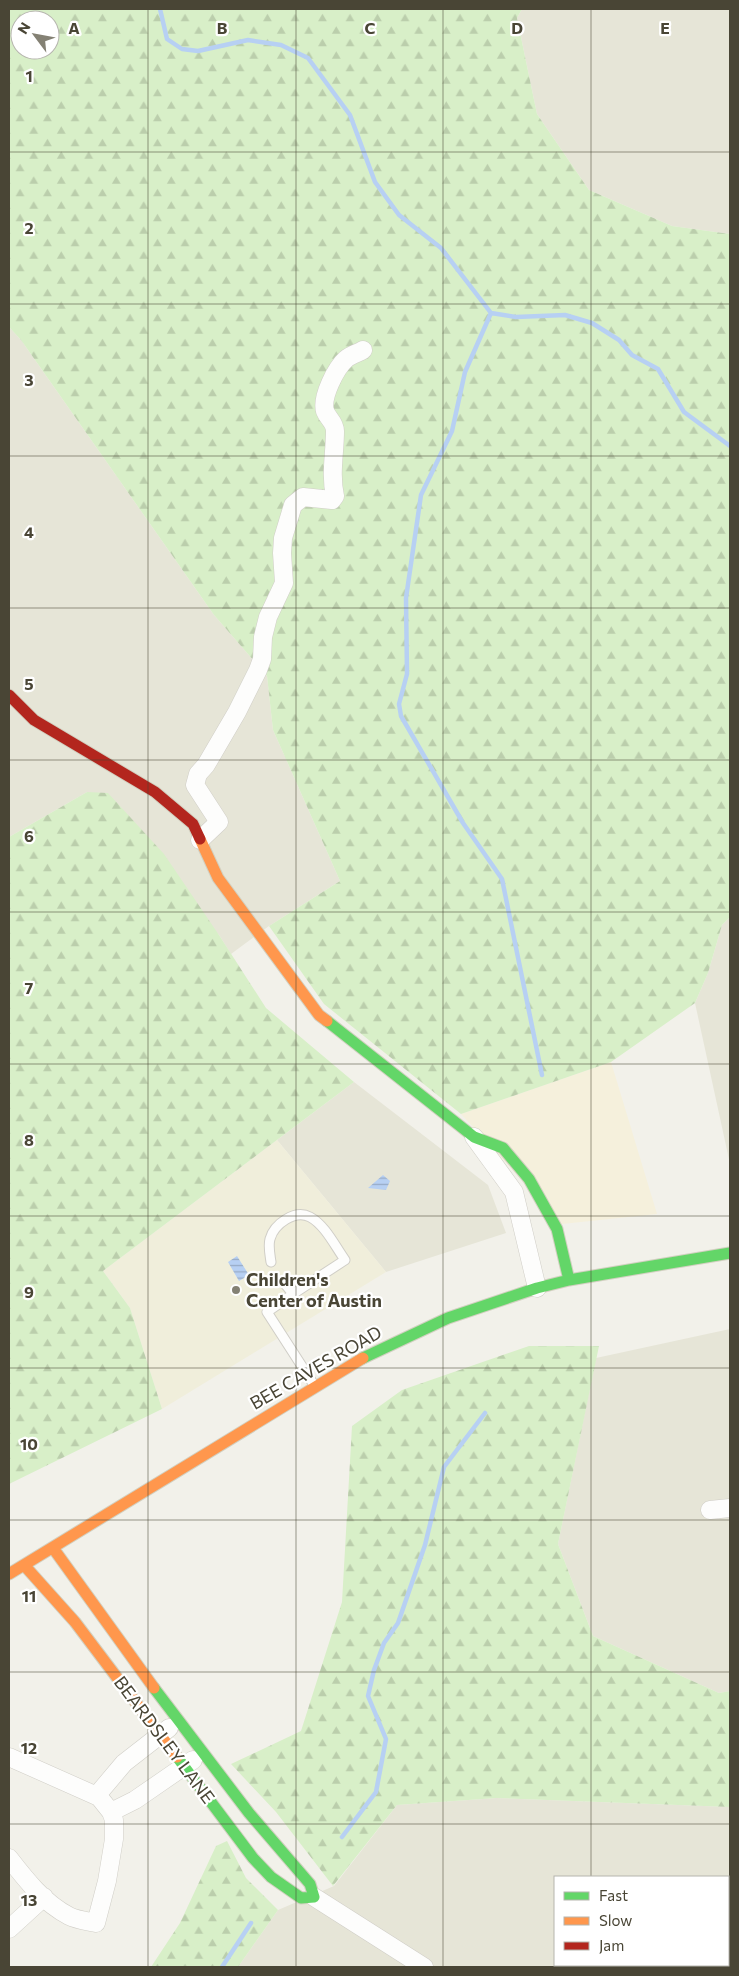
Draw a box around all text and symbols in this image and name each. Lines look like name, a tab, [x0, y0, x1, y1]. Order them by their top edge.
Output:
north arrow	[10, 10, 60, 60]
text: A	[68, 18, 80, 37]
text: B	[217, 18, 228, 37]
text: C	[365, 18, 376, 37]
text: D	[511, 18, 523, 37]
text: E	[660, 18, 670, 37]
text: N	[14, 19, 34, 37]
text: 1	[25, 66, 33, 85]
text: 2	[24, 218, 34, 237]
text: 3	[24, 370, 34, 389]
text: 4	[24, 522, 34, 541]
text: 5	[24, 674, 34, 693]
text: 6	[24, 826, 34, 845]
text: 7	[25, 978, 34, 997]
text: 8	[24, 1130, 34, 1149]
place label: Children's Center of Austin	[246, 1268, 382, 1311]
text: 9	[24, 1282, 34, 1301]
marker: Children's Center of Austin	[230, 1284, 242, 1296]
street label: BEE CAVES ROAD	[246, 1320, 385, 1414]
text: 10	[20, 1434, 38, 1453]
text: 11	[22, 1586, 36, 1605]
street label: BEARDSLEY LANE	[110, 1671, 220, 1807]
text: 12	[21, 1738, 37, 1757]
legend	[554, 1876, 729, 1966]
text: Fast	[599, 1886, 628, 1904]
text: 13	[21, 1890, 37, 1909]
text: Slow	[599, 1911, 632, 1929]
text: Jam	[599, 1936, 624, 1954]

